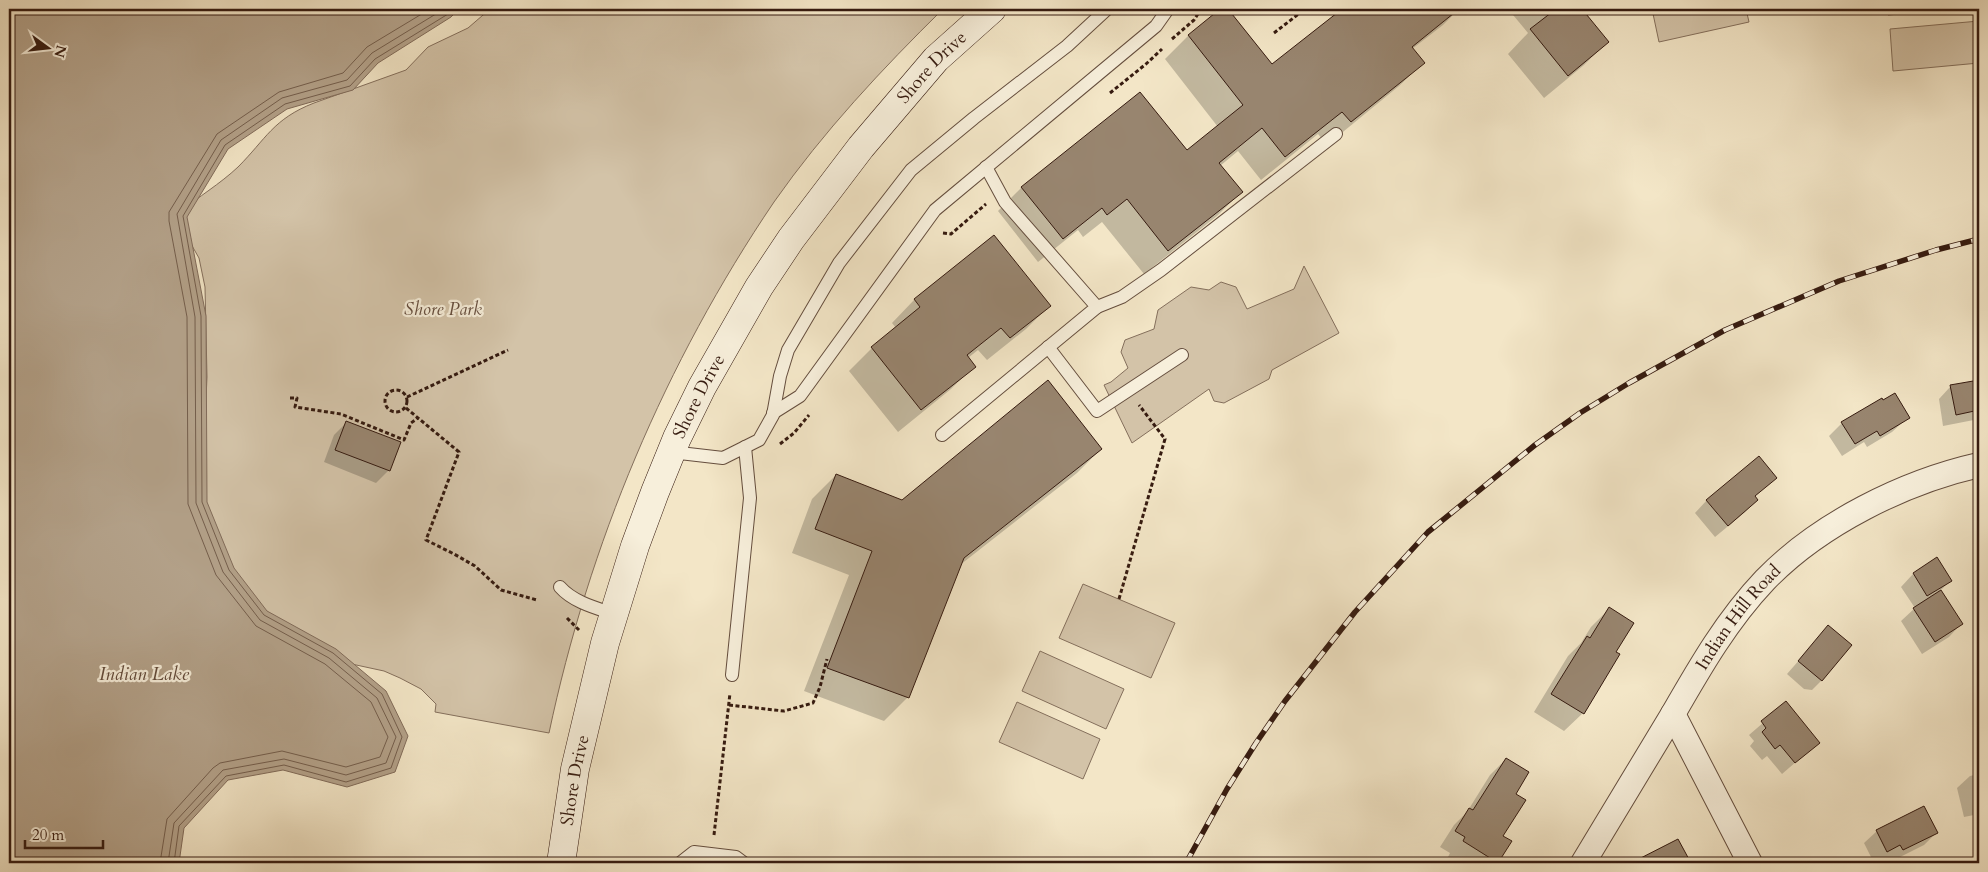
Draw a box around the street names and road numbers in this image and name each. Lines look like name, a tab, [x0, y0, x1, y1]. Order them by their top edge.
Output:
street label: Shore Drive	[891, 25, 972, 109]
street label: Shore Drive	[667, 350, 731, 443]
street label: Indian Hill Road	[1690, 559, 1787, 675]
street label: Shore Drive	[555, 732, 596, 827]

